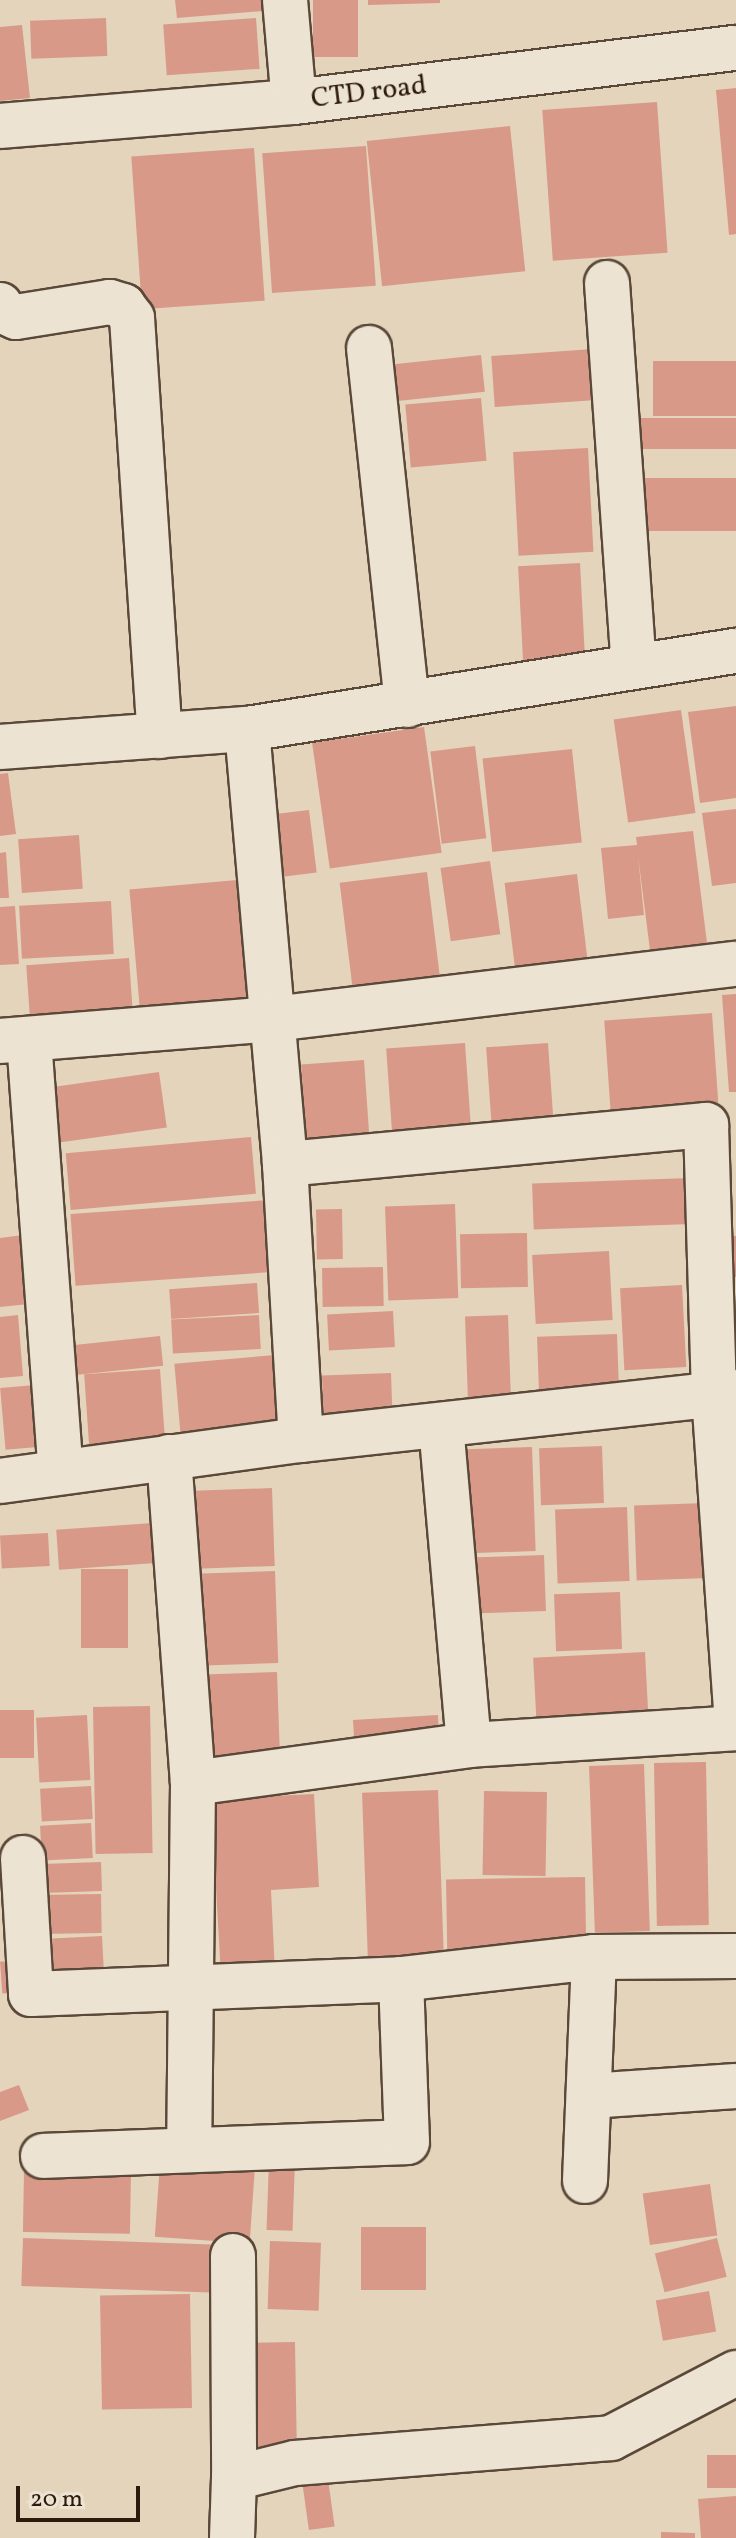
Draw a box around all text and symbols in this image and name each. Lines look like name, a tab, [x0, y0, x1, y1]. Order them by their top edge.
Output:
street label: CTD road	[309, 69, 429, 117]
scale bar	[20, 2470, 144, 2520]
text: 20 m	[30, 2483, 83, 2517]

